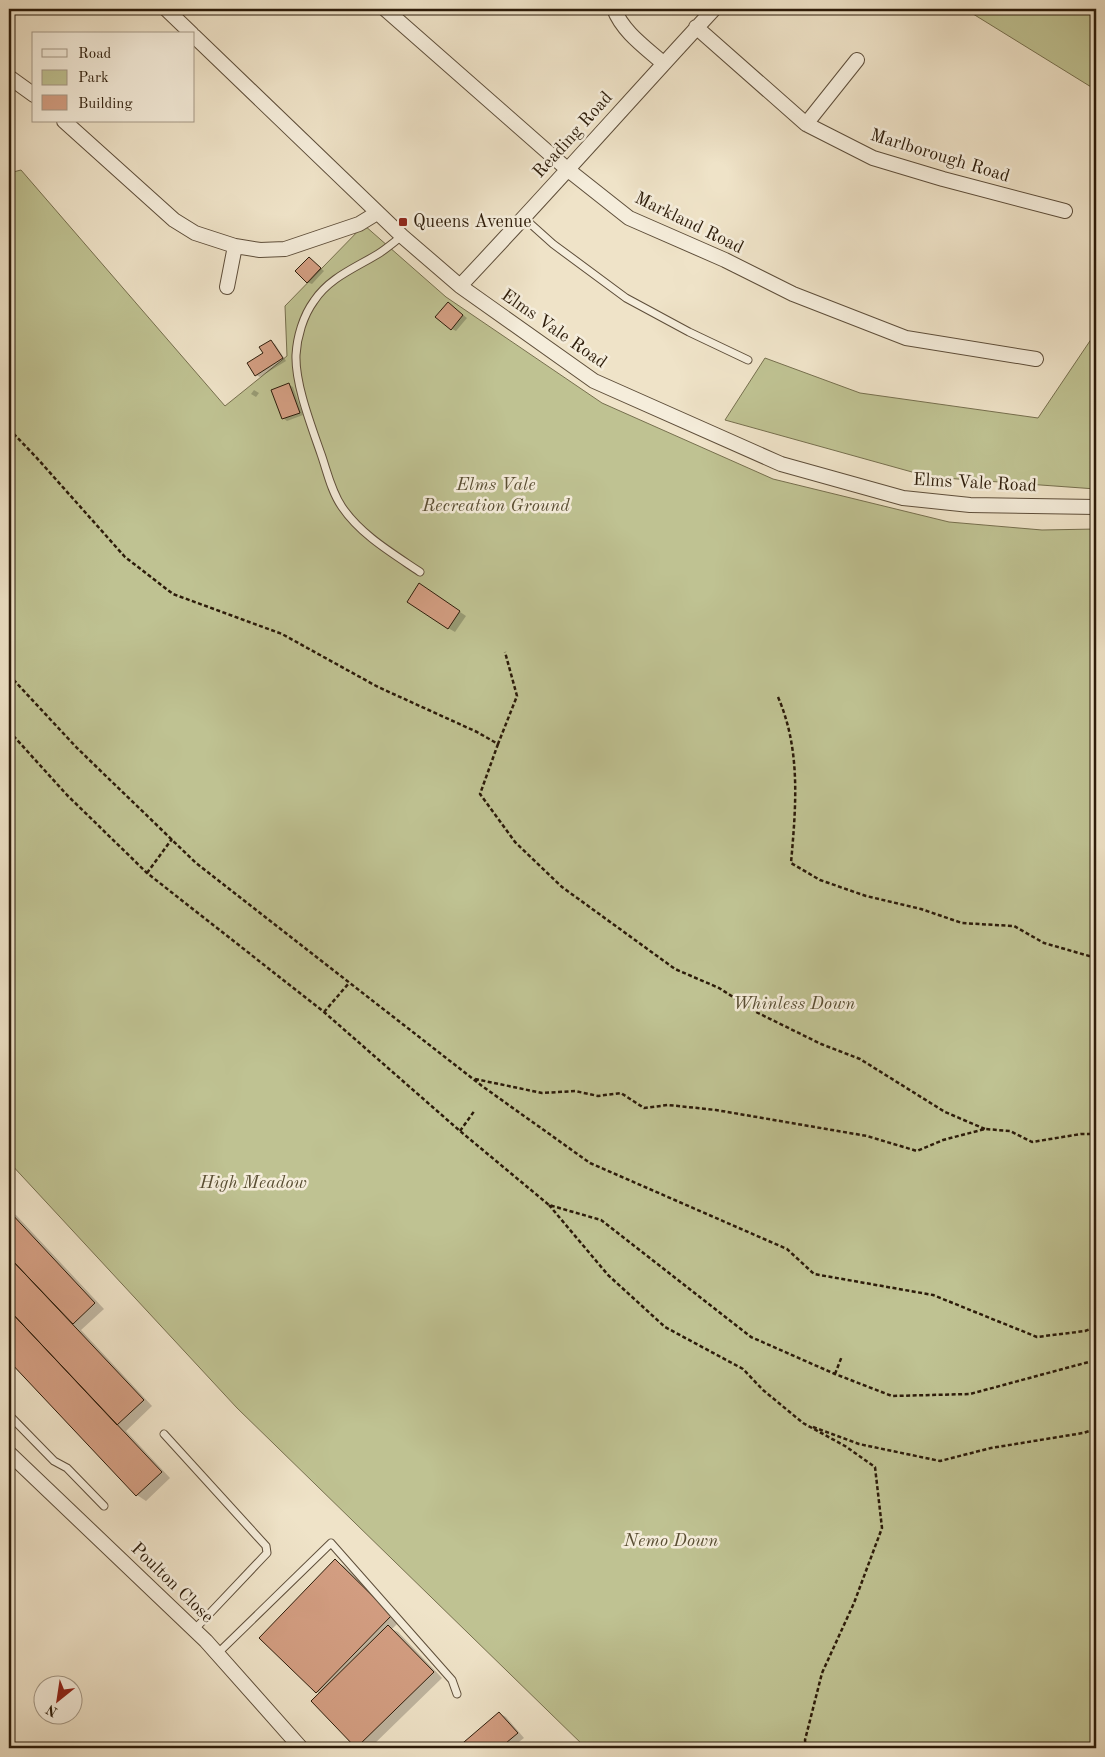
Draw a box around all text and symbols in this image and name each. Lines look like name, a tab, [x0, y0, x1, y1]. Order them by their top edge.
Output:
legend	[32, 32, 195, 122]
text: Road	[78, 47, 112, 62]
text: Park	[78, 71, 109, 86]
street label: Reading Road	[530, 89, 616, 181]
text: Building	[78, 97, 133, 112]
street label: Marlborough Road	[868, 126, 1012, 186]
street label: Markland Road	[632, 189, 746, 257]
place label: Queens Avenue	[413, 213, 532, 231]
marker: Queens Avenue	[397, 216, 409, 228]
street label: Elms Vale Road	[498, 286, 610, 372]
street label: Elms Vale Road	[913, 471, 1037, 495]
park label: Elms Vale Recreation Ground	[421, 476, 570, 515]
park label: Whinless Down	[733, 995, 855, 1013]
park label: High Meadow	[198, 1174, 307, 1192]
park label: Nemo Down	[623, 1532, 718, 1550]
street label: Poulton Close	[127, 1539, 217, 1627]
north arrow	[32, 1674, 82, 1724]
text: N	[44, 1702, 60, 1719]

